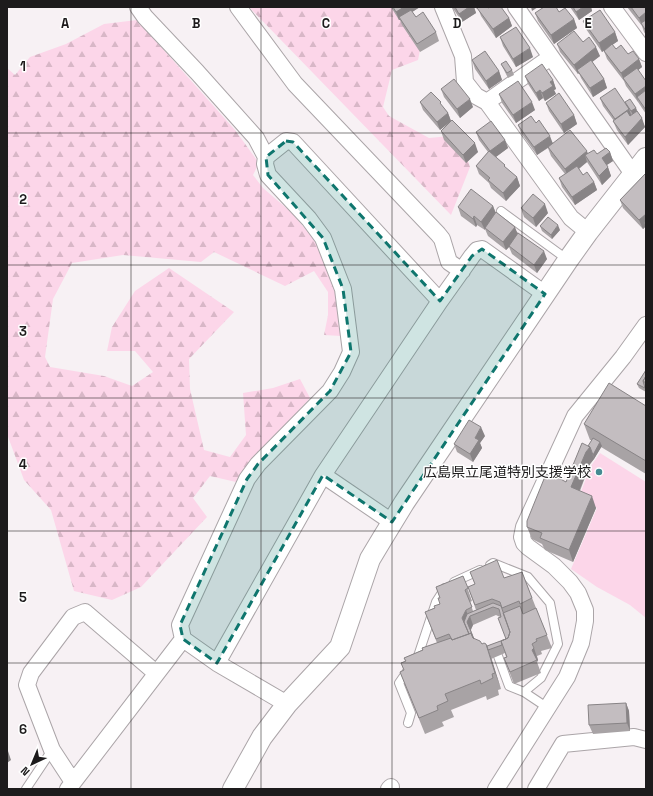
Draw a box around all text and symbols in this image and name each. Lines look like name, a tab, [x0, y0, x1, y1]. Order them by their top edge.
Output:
text: A	[61, 15, 70, 32]
text: B	[192, 15, 201, 32]
text: C	[322, 15, 330, 32]
text: D	[453, 15, 462, 32]
text: E	[584, 15, 592, 32]
text: 1	[20, 58, 26, 75]
text: 2	[19, 191, 27, 208]
text: 3	[19, 323, 27, 340]
text: 4	[19, 456, 27, 473]
place label: 広島県立尾道特別支援学校	[423, 463, 591, 481]
marker: 広島県立尾道特別支援学校	[594, 467, 604, 477]
text: 5	[19, 589, 27, 606]
text: 6	[19, 721, 27, 738]
north arrow	[12, 744, 52, 784]
text: N	[18, 764, 33, 779]

